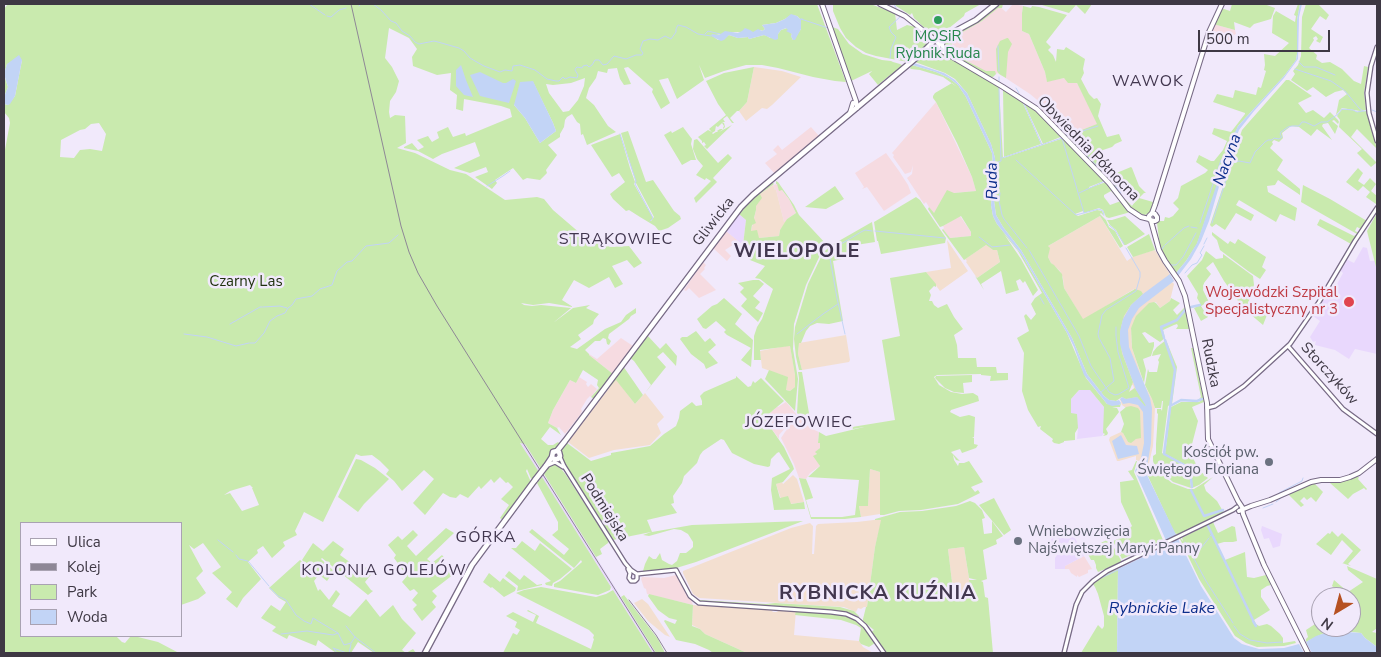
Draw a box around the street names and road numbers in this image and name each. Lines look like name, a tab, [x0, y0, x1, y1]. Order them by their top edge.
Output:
street label: Obwiednia Północna	[1033, 93, 1143, 205]
street label: Gliwicka	[689, 194, 739, 250]
street label: Rudzka	[1196, 337, 1224, 389]
street label: Storczyków	[1296, 339, 1362, 409]
street label: Podmiejska	[576, 471, 632, 545]

